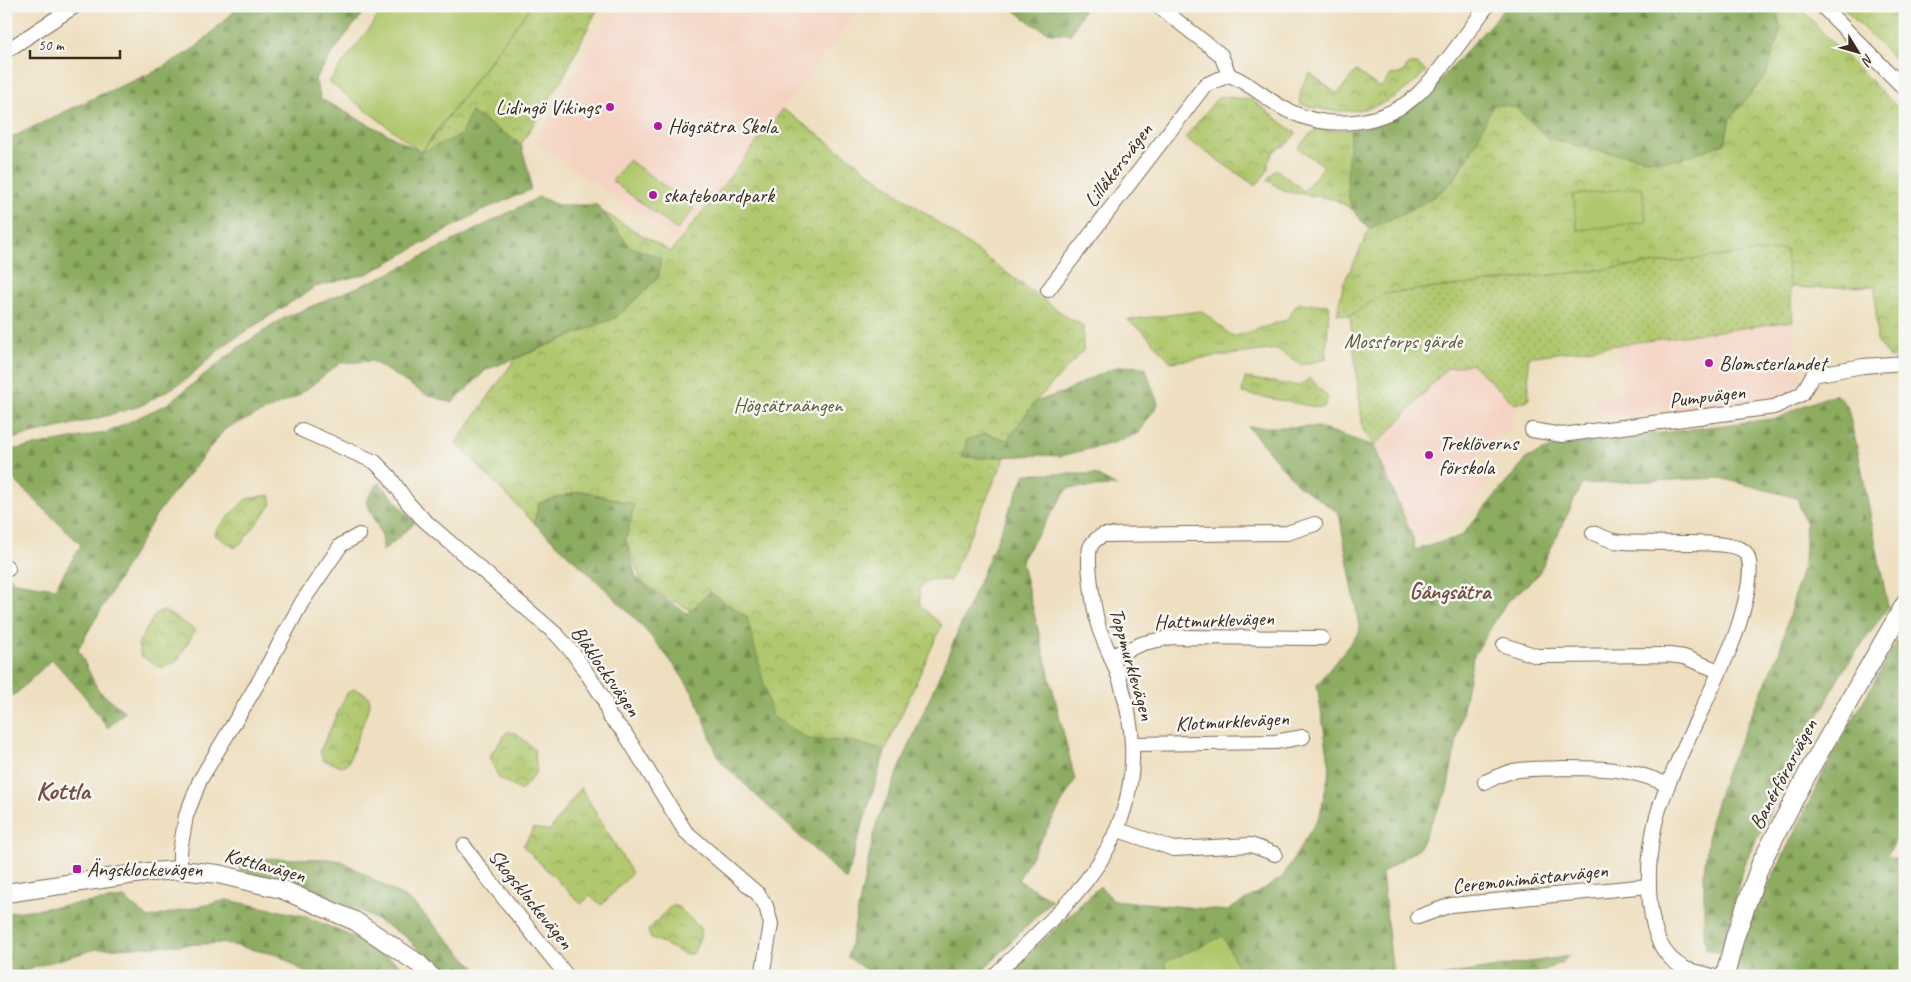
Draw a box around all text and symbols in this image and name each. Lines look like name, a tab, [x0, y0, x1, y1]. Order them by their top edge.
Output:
scale bar	[30, 28, 120, 60]
north arrow	[1834, 28, 1884, 78]
text: 50 m	[38, 36, 65, 55]
text: N	[1857, 51, 1877, 70]
place label: Lidingö Vikings	[495, 94, 602, 120]
marker: Lidingö Vikings	[604, 101, 616, 113]
place label: Högsätra Skola	[668, 113, 780, 139]
street label: Lillåkersvägen	[1078, 117, 1158, 212]
marker: Högsätra Skola	[652, 120, 664, 132]
place label: skateboardpark	[663, 182, 775, 208]
marker: skateboardpark	[647, 189, 659, 201]
park label: Mosstorps gärde	[1344, 328, 1464, 354]
place label: Blomsterlandet	[1719, 350, 1829, 376]
marker: Blomsterlandet	[1703, 357, 1715, 369]
street label: Pumpvägen	[1667, 378, 1747, 414]
park label: Högsätraängen	[733, 392, 844, 418]
place label: Treklöverns förskola	[1439, 430, 1520, 480]
marker: Treklöverns förskola	[1423, 449, 1435, 461]
district label: Gångsätra	[1410, 578, 1493, 606]
street label: Toppmurklevägen	[1104, 605, 1161, 724]
street label: Hattmurklevägen	[1154, 605, 1275, 635]
street label: Blåklocksvägen	[565, 621, 647, 722]
street label: Klotmurklevägen	[1175, 705, 1290, 737]
street label: Banérförarvägen	[1743, 714, 1823, 834]
district label: Kottla	[36, 774, 92, 807]
street label: Kottlavägen	[222, 842, 309, 888]
street label: Skogsklockevägen	[483, 844, 580, 955]
place label: Ängsklockevägen	[87, 856, 203, 882]
street label: Ceremonimästarvägen	[1451, 857, 1610, 899]
marker: Ängsklockevägen	[71, 863, 83, 875]

